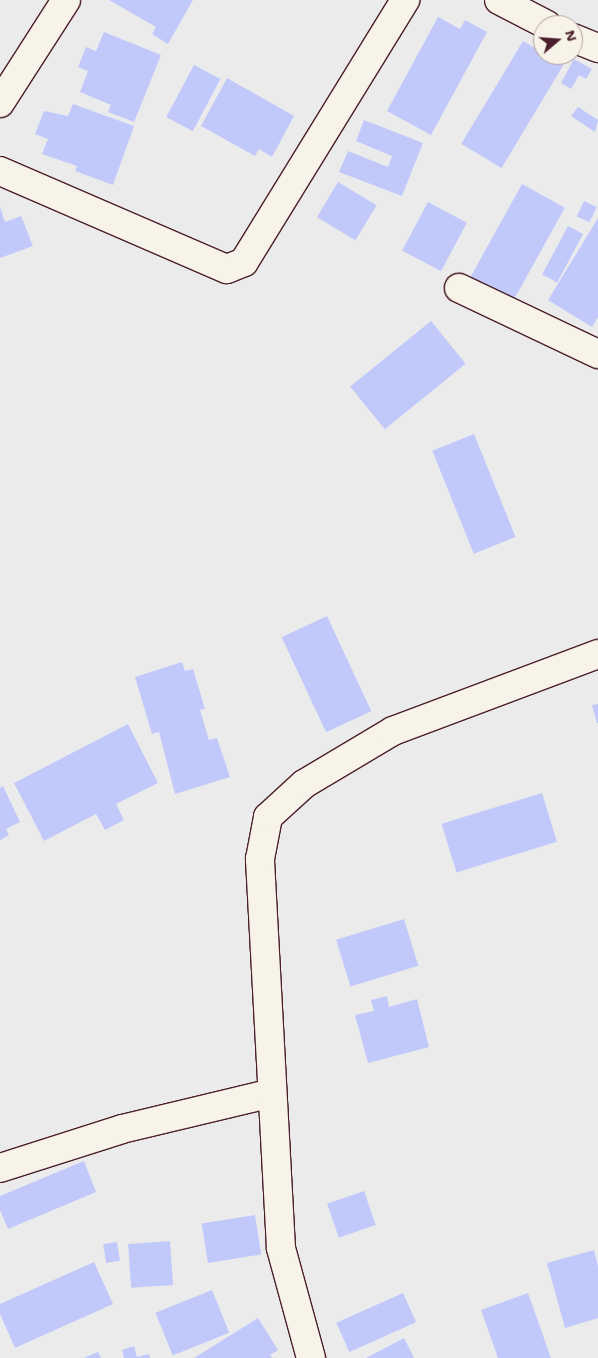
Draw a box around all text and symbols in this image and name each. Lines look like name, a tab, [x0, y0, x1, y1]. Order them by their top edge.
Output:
north arrow	[533, 15, 583, 65]
text: N	[561, 28, 582, 44]

